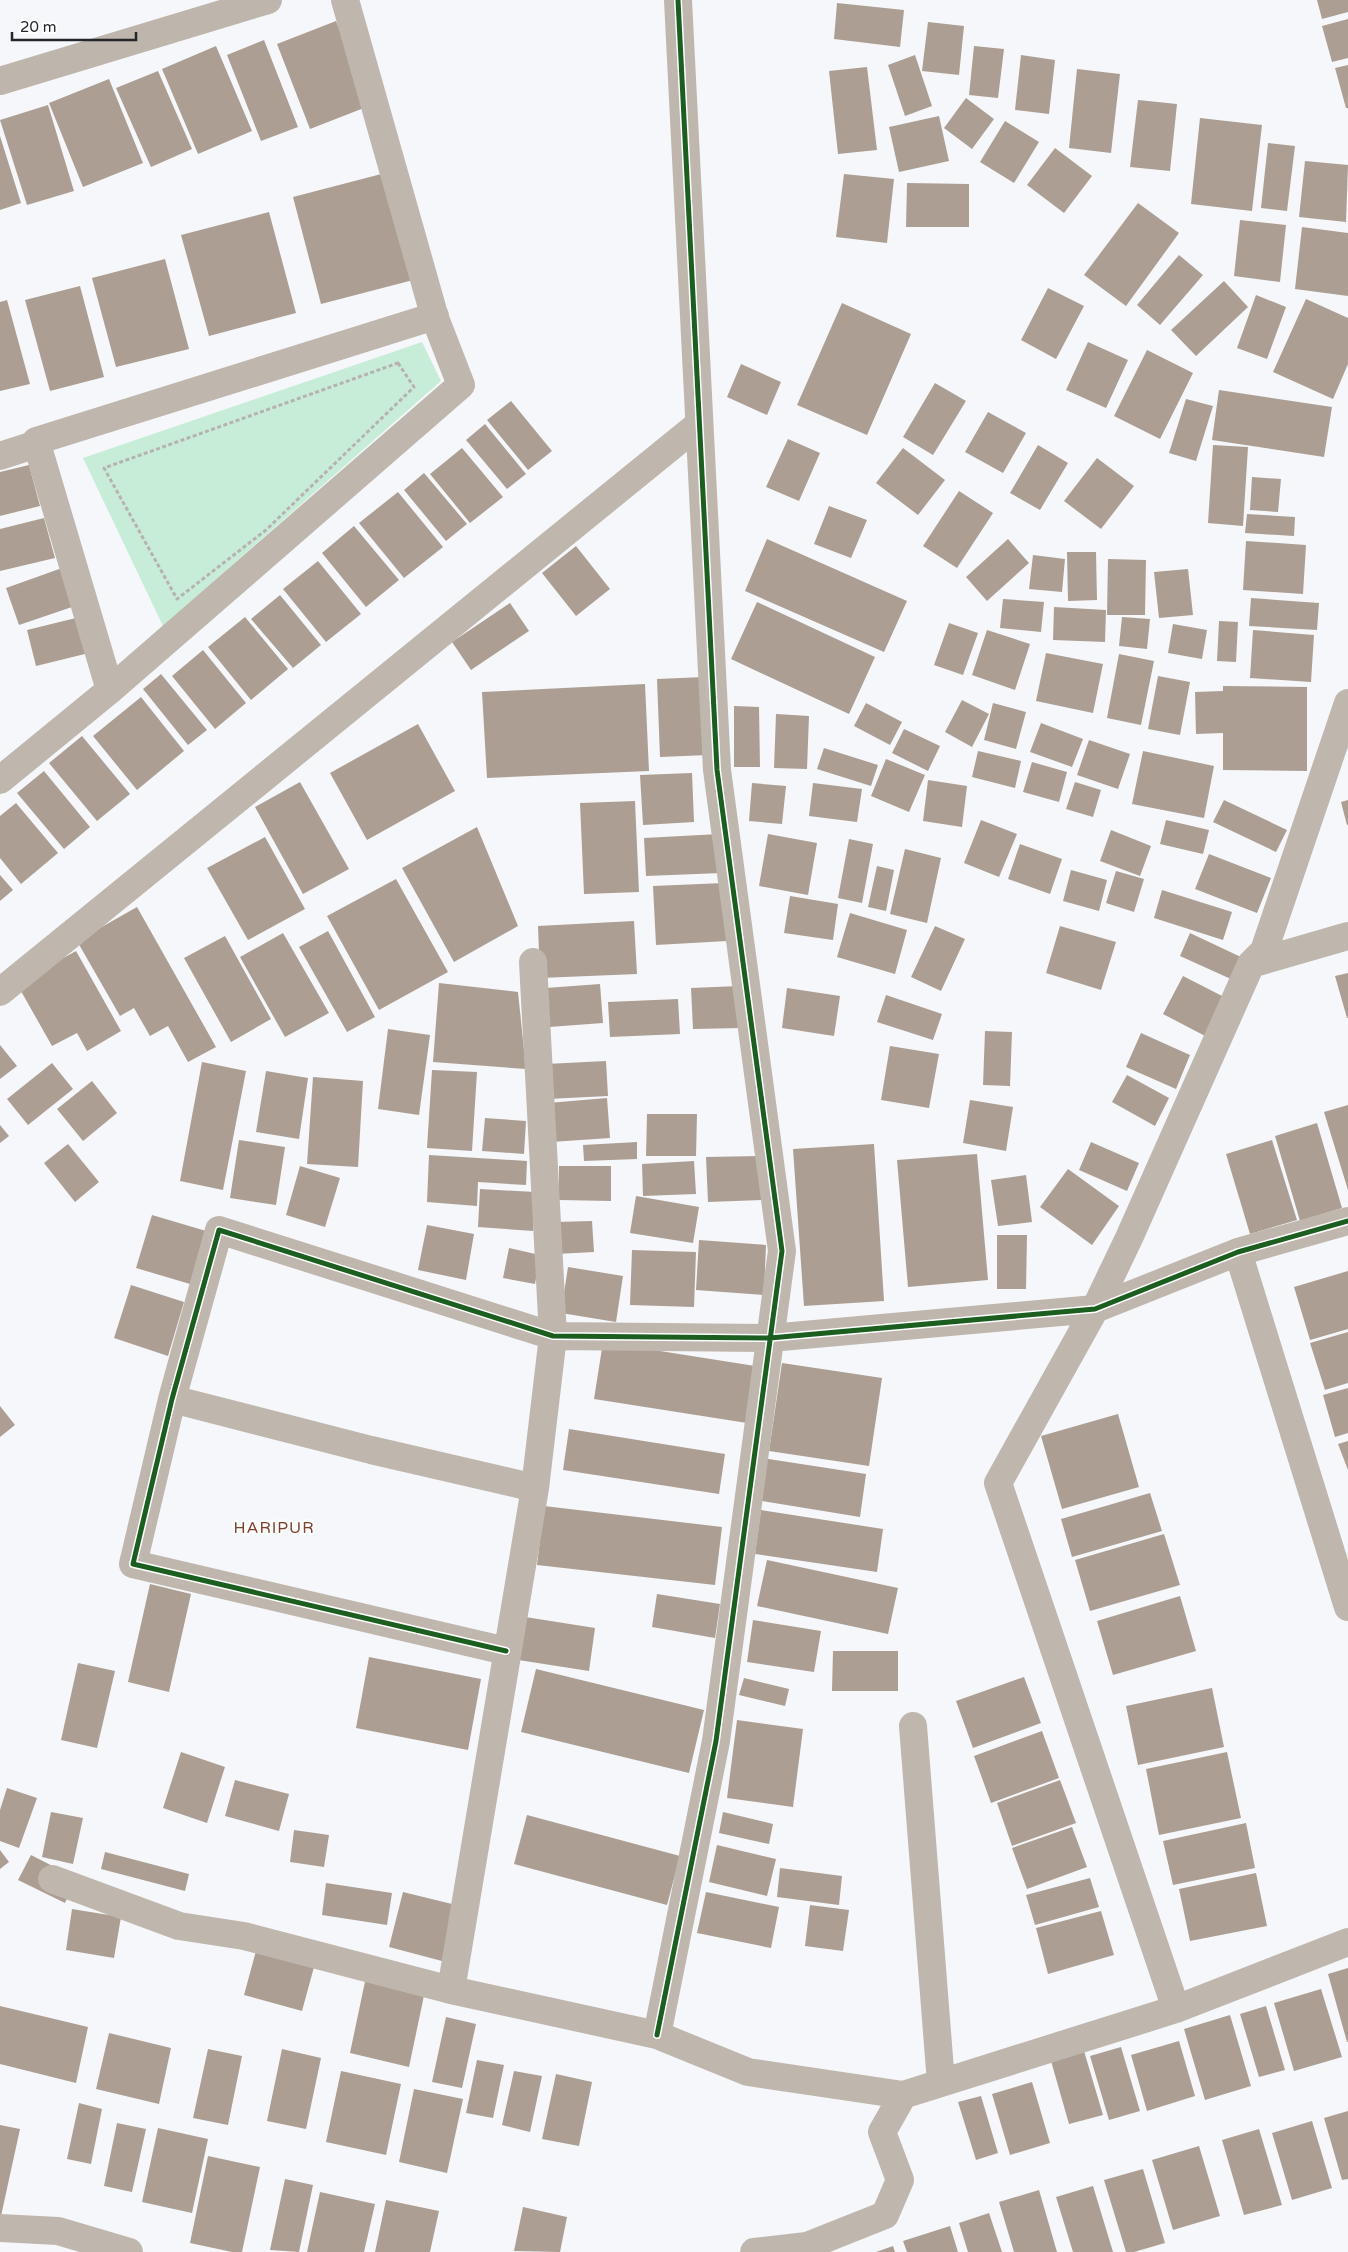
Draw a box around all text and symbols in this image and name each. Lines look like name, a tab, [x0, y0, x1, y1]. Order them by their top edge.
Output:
scale bar	[12, 10, 136, 42]
text: 20 m	[20, 18, 57, 36]
district label: HARIPUR	[233, 1518, 315, 1538]

